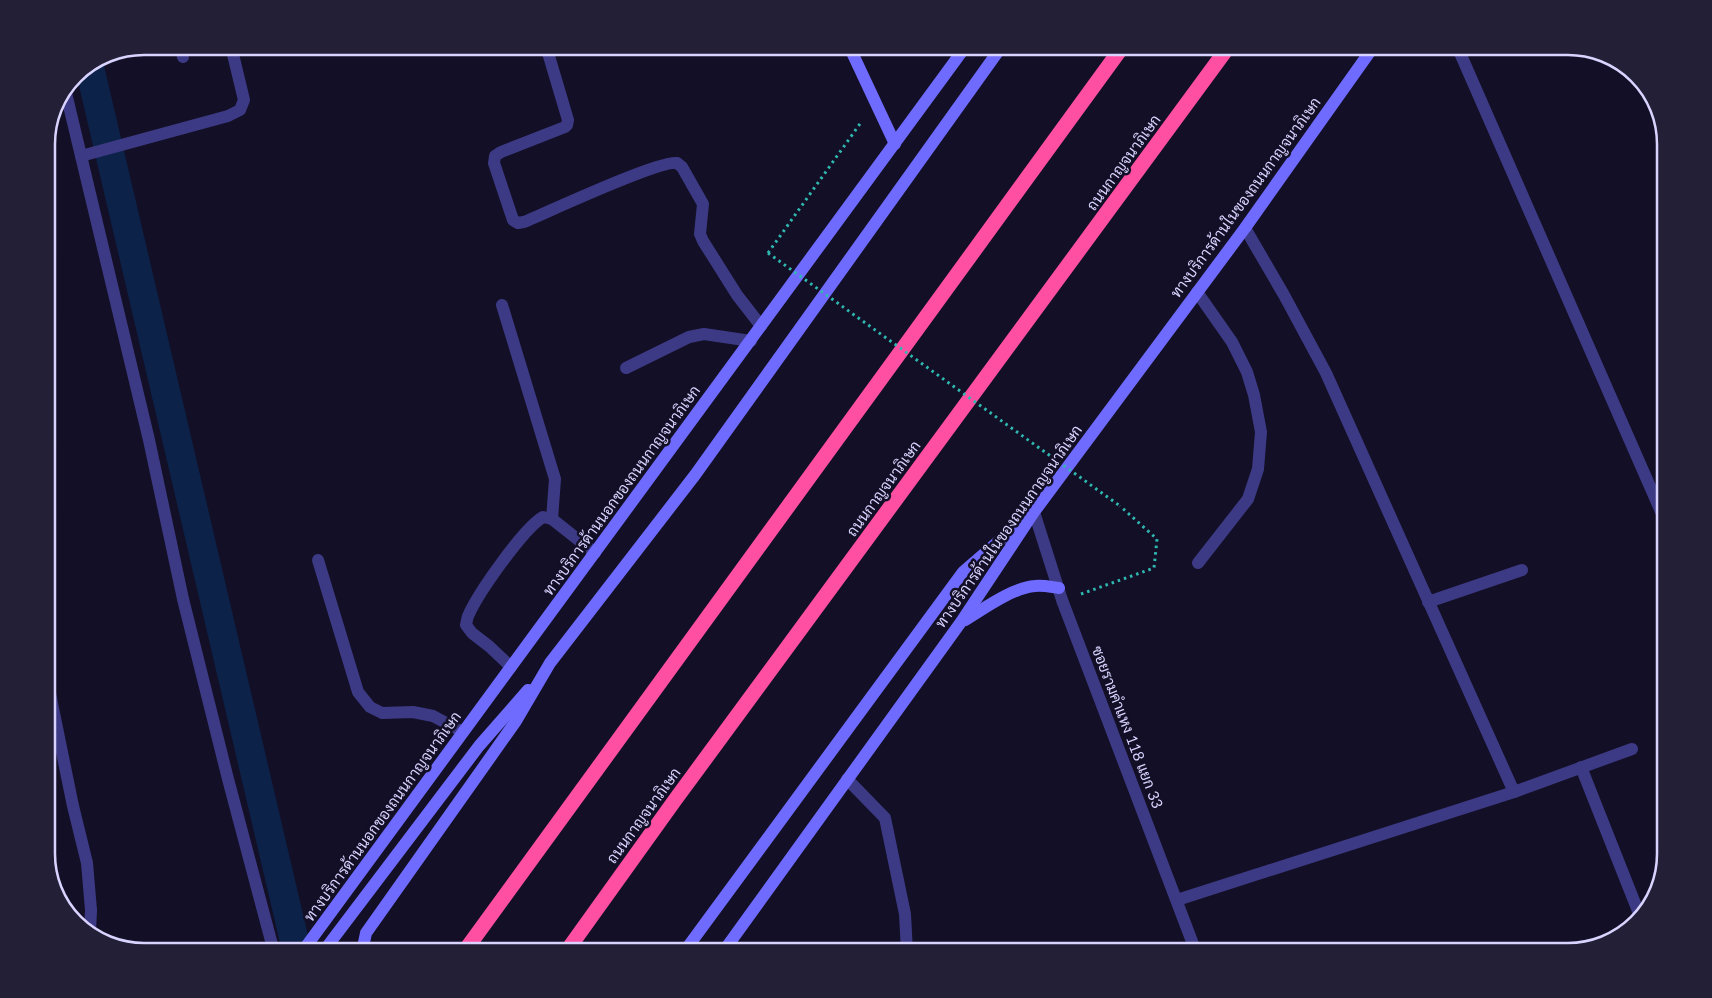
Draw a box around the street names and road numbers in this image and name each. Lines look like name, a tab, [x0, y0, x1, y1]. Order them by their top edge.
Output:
street label: ทางบริการด้านในของถนนกาญจนาภิเษก	[1166, 93, 1325, 301]
street label: ถนนกาญจนาภิเษก	[1082, 111, 1165, 214]
street label: ทางบริการด้านนอกของถนนกาญจนาภิเษก	[539, 381, 704, 599]
street label: ทางบริการด้านในของถนนกาญจนาภิเษก	[931, 421, 1086, 631]
street label: ถนนกาญจนาภิเษก	[842, 437, 925, 540]
street label: ซอยรามคำแหง 118 แยก 33	[1089, 643, 1167, 811]
street label: ทางบริการด้านนอกของถนนกาญจนาภิเษก	[300, 707, 465, 925]
street label: ถนนกาญจนาภิเษก	[602, 764, 685, 867]

